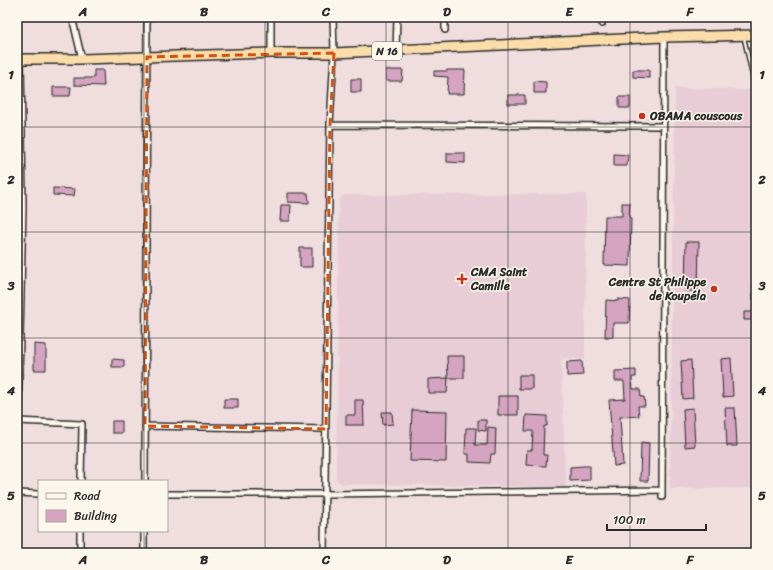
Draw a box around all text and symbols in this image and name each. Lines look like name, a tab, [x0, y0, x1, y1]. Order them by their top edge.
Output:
text: A	[78, 0, 87, 23]
text: B	[200, 0, 209, 23]
text: C	[321, 0, 331, 23]
text: D	[443, 0, 451, 23]
text: E	[565, 0, 574, 23]
text: F	[685, 0, 694, 23]
road number: N 16	[372, 42, 402, 60]
text: 1	[8, 63, 14, 86]
text: 1	[759, 63, 765, 86]
place label: OBAMA couscous	[649, 105, 743, 127]
marker: OBAMA couscous	[637, 111, 647, 121]
text: 2	[6, 168, 15, 191]
text: 2	[757, 168, 766, 191]
place label: CMA Saint Camille	[470, 261, 528, 297]
place label: Centre St Philippe de Koupéla	[608, 271, 706, 307]
marker: CMA Saint Camille	[456, 273, 468, 285]
text: 3	[6, 274, 15, 297]
text: 3	[757, 274, 766, 297]
marker: Centre St Philippe de Koupéla	[709, 284, 719, 294]
text: 4	[6, 379, 16, 402]
text: 4	[757, 379, 767, 402]
legend	[38, 480, 168, 532]
text: 5	[7, 484, 15, 507]
text: 5	[758, 484, 766, 507]
text: Road	[74, 485, 101, 507]
text: Building	[74, 505, 117, 527]
scale bar	[607, 506, 706, 532]
text: 100 m	[613, 509, 646, 531]
text: A	[78, 548, 87, 570]
text: B	[200, 548, 209, 570]
text: C	[321, 548, 331, 570]
text: D	[443, 548, 451, 570]
text: E	[565, 548, 574, 570]
text: F	[685, 548, 694, 570]

